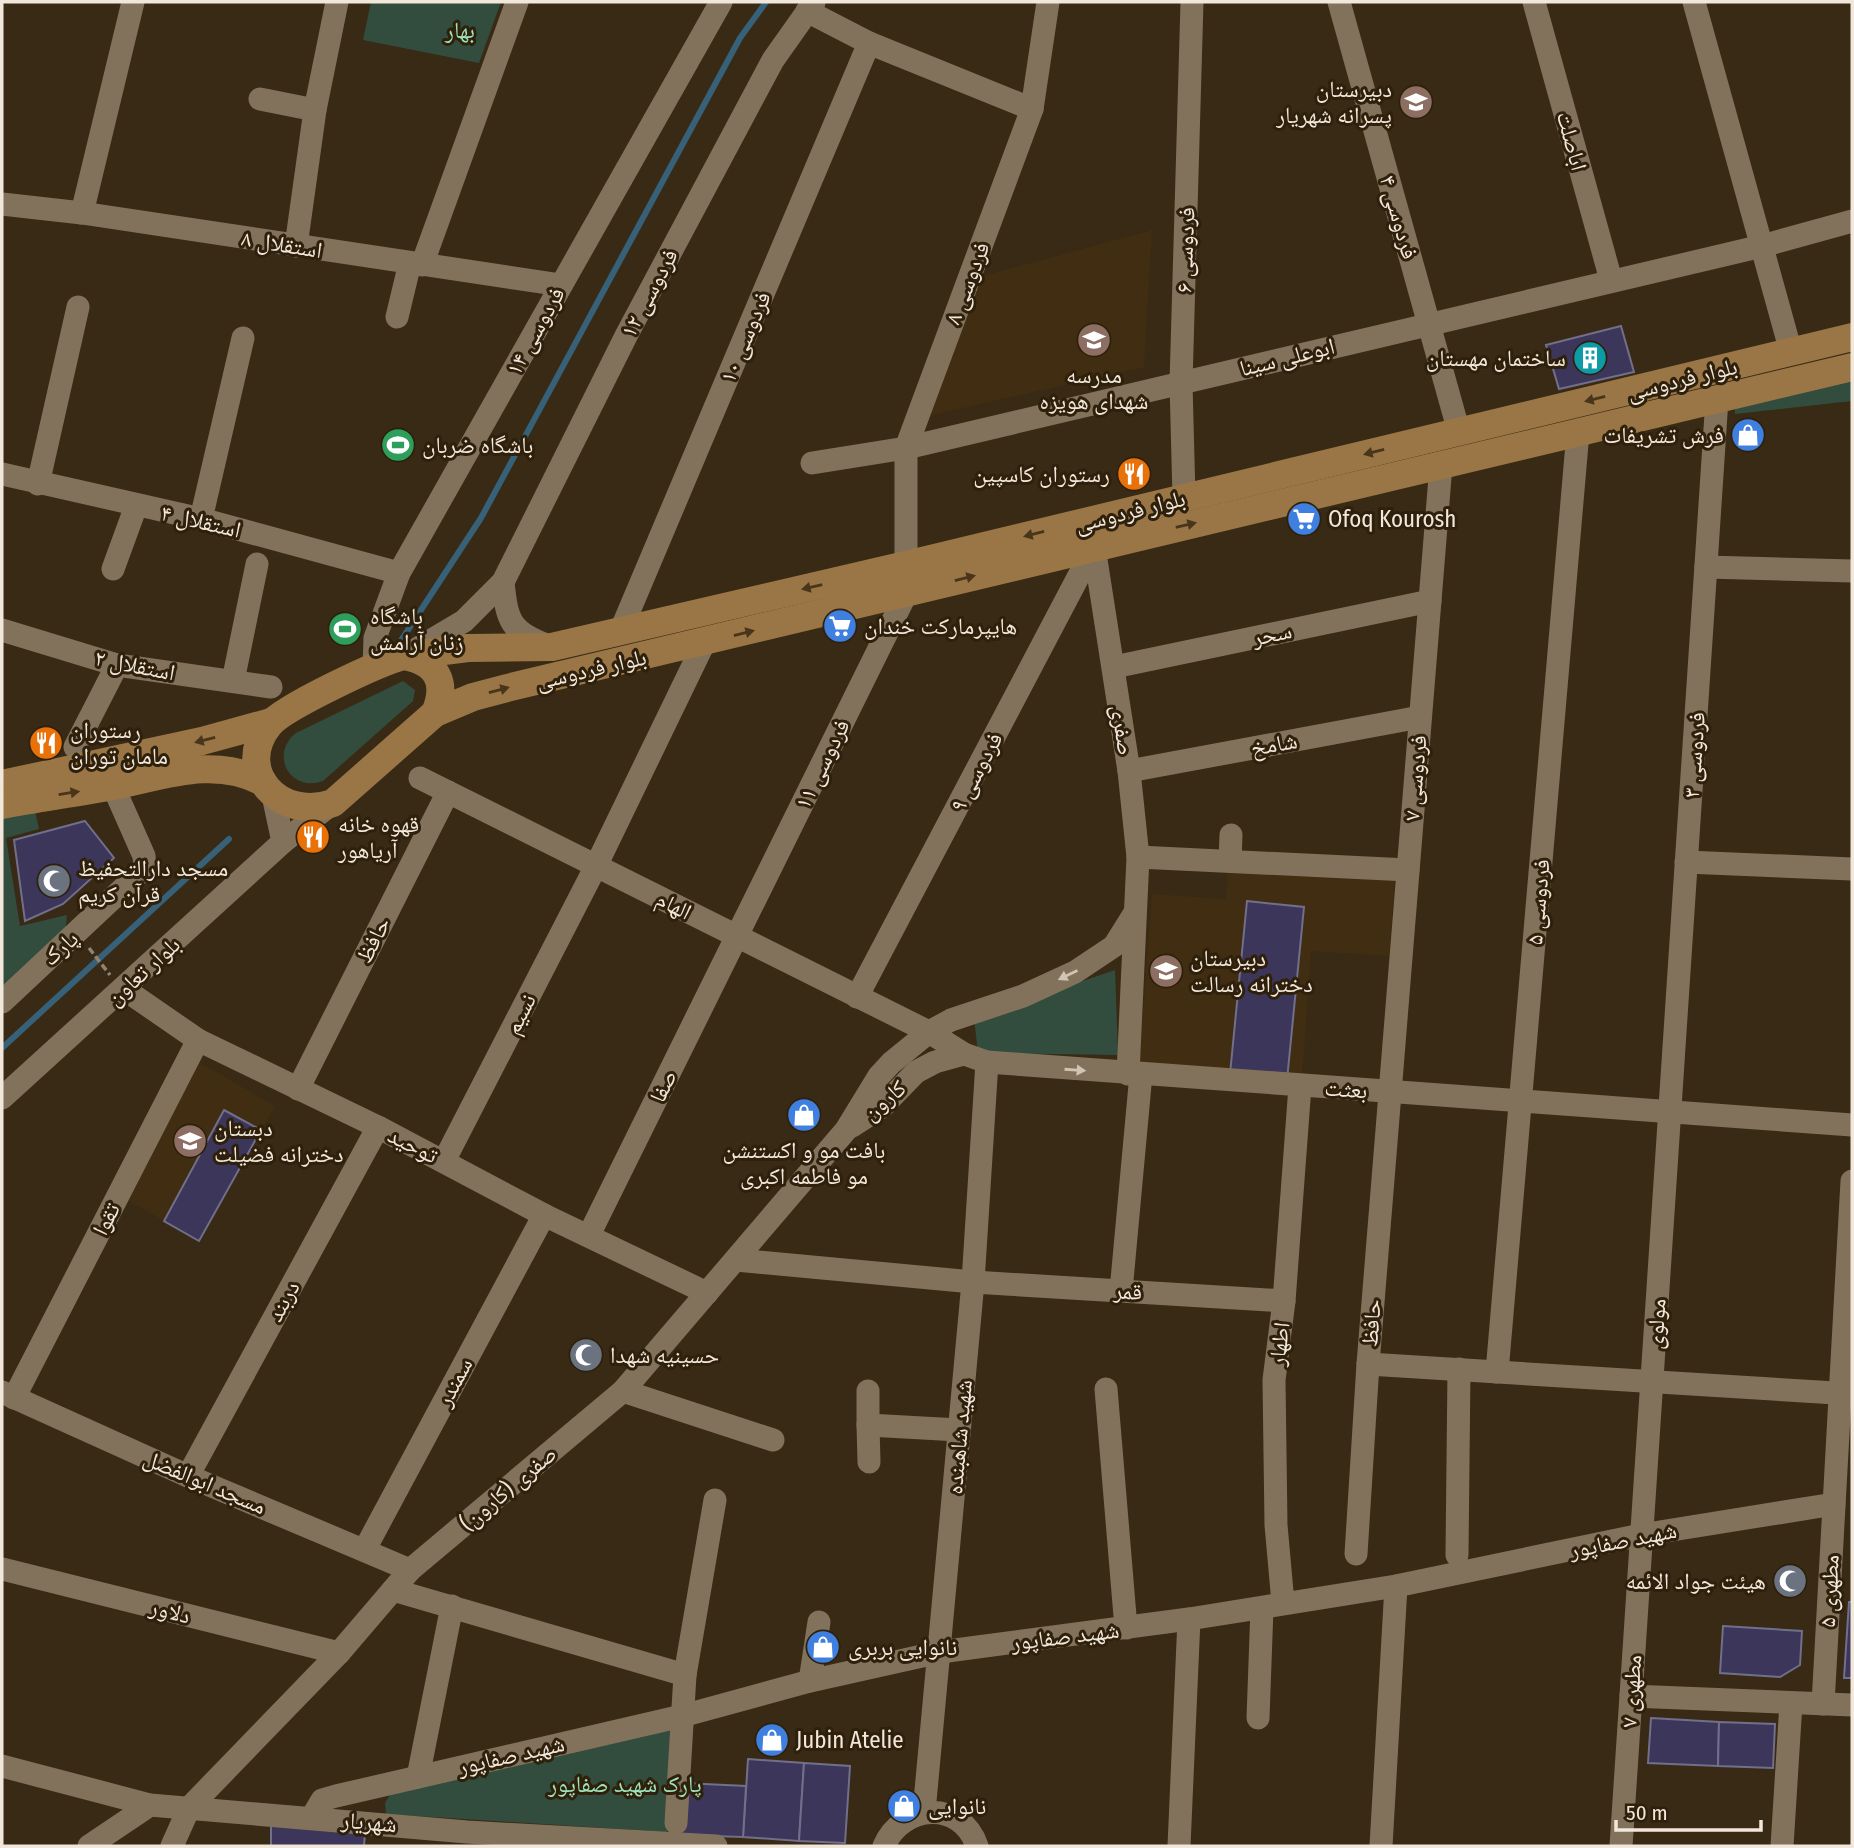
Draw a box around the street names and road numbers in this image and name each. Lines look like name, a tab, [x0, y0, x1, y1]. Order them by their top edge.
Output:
street label: اباصلت	[1551, 108, 1593, 174]
street label: فردوسی ۴	[1374, 172, 1424, 262]
street label: فردوسی ۶	[1170, 207, 1200, 293]
street label: استقلال ۸	[240, 224, 324, 264]
street label: فردوسی ۸	[939, 238, 995, 328]
street label: فردوسی ۱۲	[614, 244, 684, 342]
street label: فردوسی ۱۴	[499, 282, 571, 380]
street label: فردوسی ۱۰	[713, 287, 777, 387]
street label: ابوعلی سینا	[1237, 332, 1337, 382]
street label: بلوار فردوسی	[1624, 352, 1740, 406]
street label: بلوار فردوسی	[1072, 484, 1188, 538]
street label: استقلال ۴	[158, 498, 244, 544]
street label: سحر	[1249, 616, 1294, 652]
street label: بلوار فردوسی	[533, 643, 649, 695]
street label: استقلال ۲	[92, 644, 178, 686]
street label: صفری	[1106, 703, 1140, 757]
street label: فردوسی ۳	[1677, 711, 1711, 799]
street label: فردوسی ۱۱	[788, 715, 856, 813]
street label: شامخ	[1249, 726, 1300, 763]
street label: فردوسی ۹	[943, 728, 1009, 816]
street label: فردوسی ۷	[1397, 734, 1433, 822]
street label: فردوسی ۵	[1520, 858, 1556, 946]
street label: الهام	[651, 884, 696, 927]
street label: حافظ	[350, 912, 396, 968]
street label: پارک	[36, 924, 84, 972]
street label: بلوار تعاون	[100, 931, 186, 1011]
street label: نسیم	[498, 989, 544, 1040]
street label: صفا	[643, 1065, 683, 1107]
street label: کارون	[856, 1073, 912, 1126]
street label: بعثت	[1324, 1074, 1368, 1104]
street label: توحید	[383, 1121, 443, 1169]
street label: تقوا	[86, 1198, 126, 1240]
street label: دربند	[260, 1276, 306, 1326]
street label: قمر	[1112, 1276, 1143, 1306]
street label: حافظ	[1355, 1298, 1387, 1348]
street label: مولوی	[1640, 1298, 1672, 1350]
street label: اطهار	[1262, 1320, 1296, 1369]
street label: سمندر	[429, 1353, 478, 1412]
street label: شهید شاهبنده	[940, 1379, 978, 1495]
street label: صفری (کارون)	[454, 1439, 562, 1537]
street label: مسجد ابوالفضل	[139, 1444, 271, 1520]
street label: شهید صفاپور	[1566, 1516, 1679, 1564]
street label: مطهری ۵	[1813, 1554, 1845, 1628]
street label: دلاور	[146, 1592, 193, 1630]
street label: شهید صفاپور	[1008, 1615, 1121, 1657]
street label: مطهری ۷	[1614, 1654, 1648, 1728]
street label: شهید صفاپور	[454, 1729, 567, 1781]
street label: شهریار	[339, 1806, 398, 1838]

